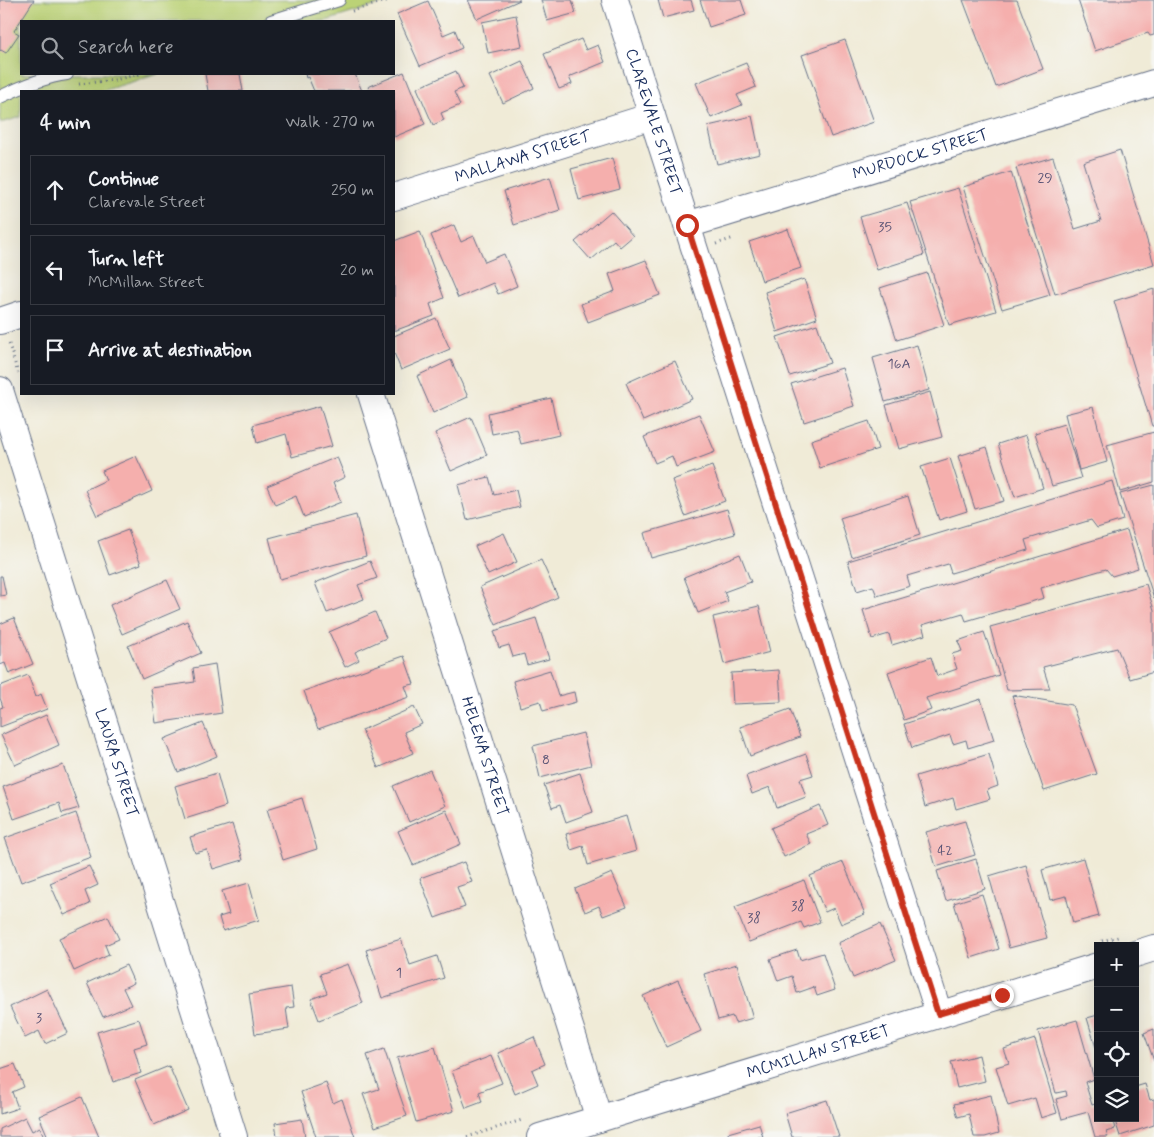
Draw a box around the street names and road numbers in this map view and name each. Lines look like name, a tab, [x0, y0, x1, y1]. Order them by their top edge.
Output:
street label: CLAREVALE STREET	[621, 46, 687, 198]
street label: MURDOCK STREET	[850, 124, 991, 185]
street label: MALLAWA STREET	[452, 125, 594, 188]
street label: HELENA STREET	[456, 694, 514, 819]
street label: LAURA STREET	[90, 706, 144, 820]
street label: MCMILLAN STREET	[744, 1020, 892, 1083]

